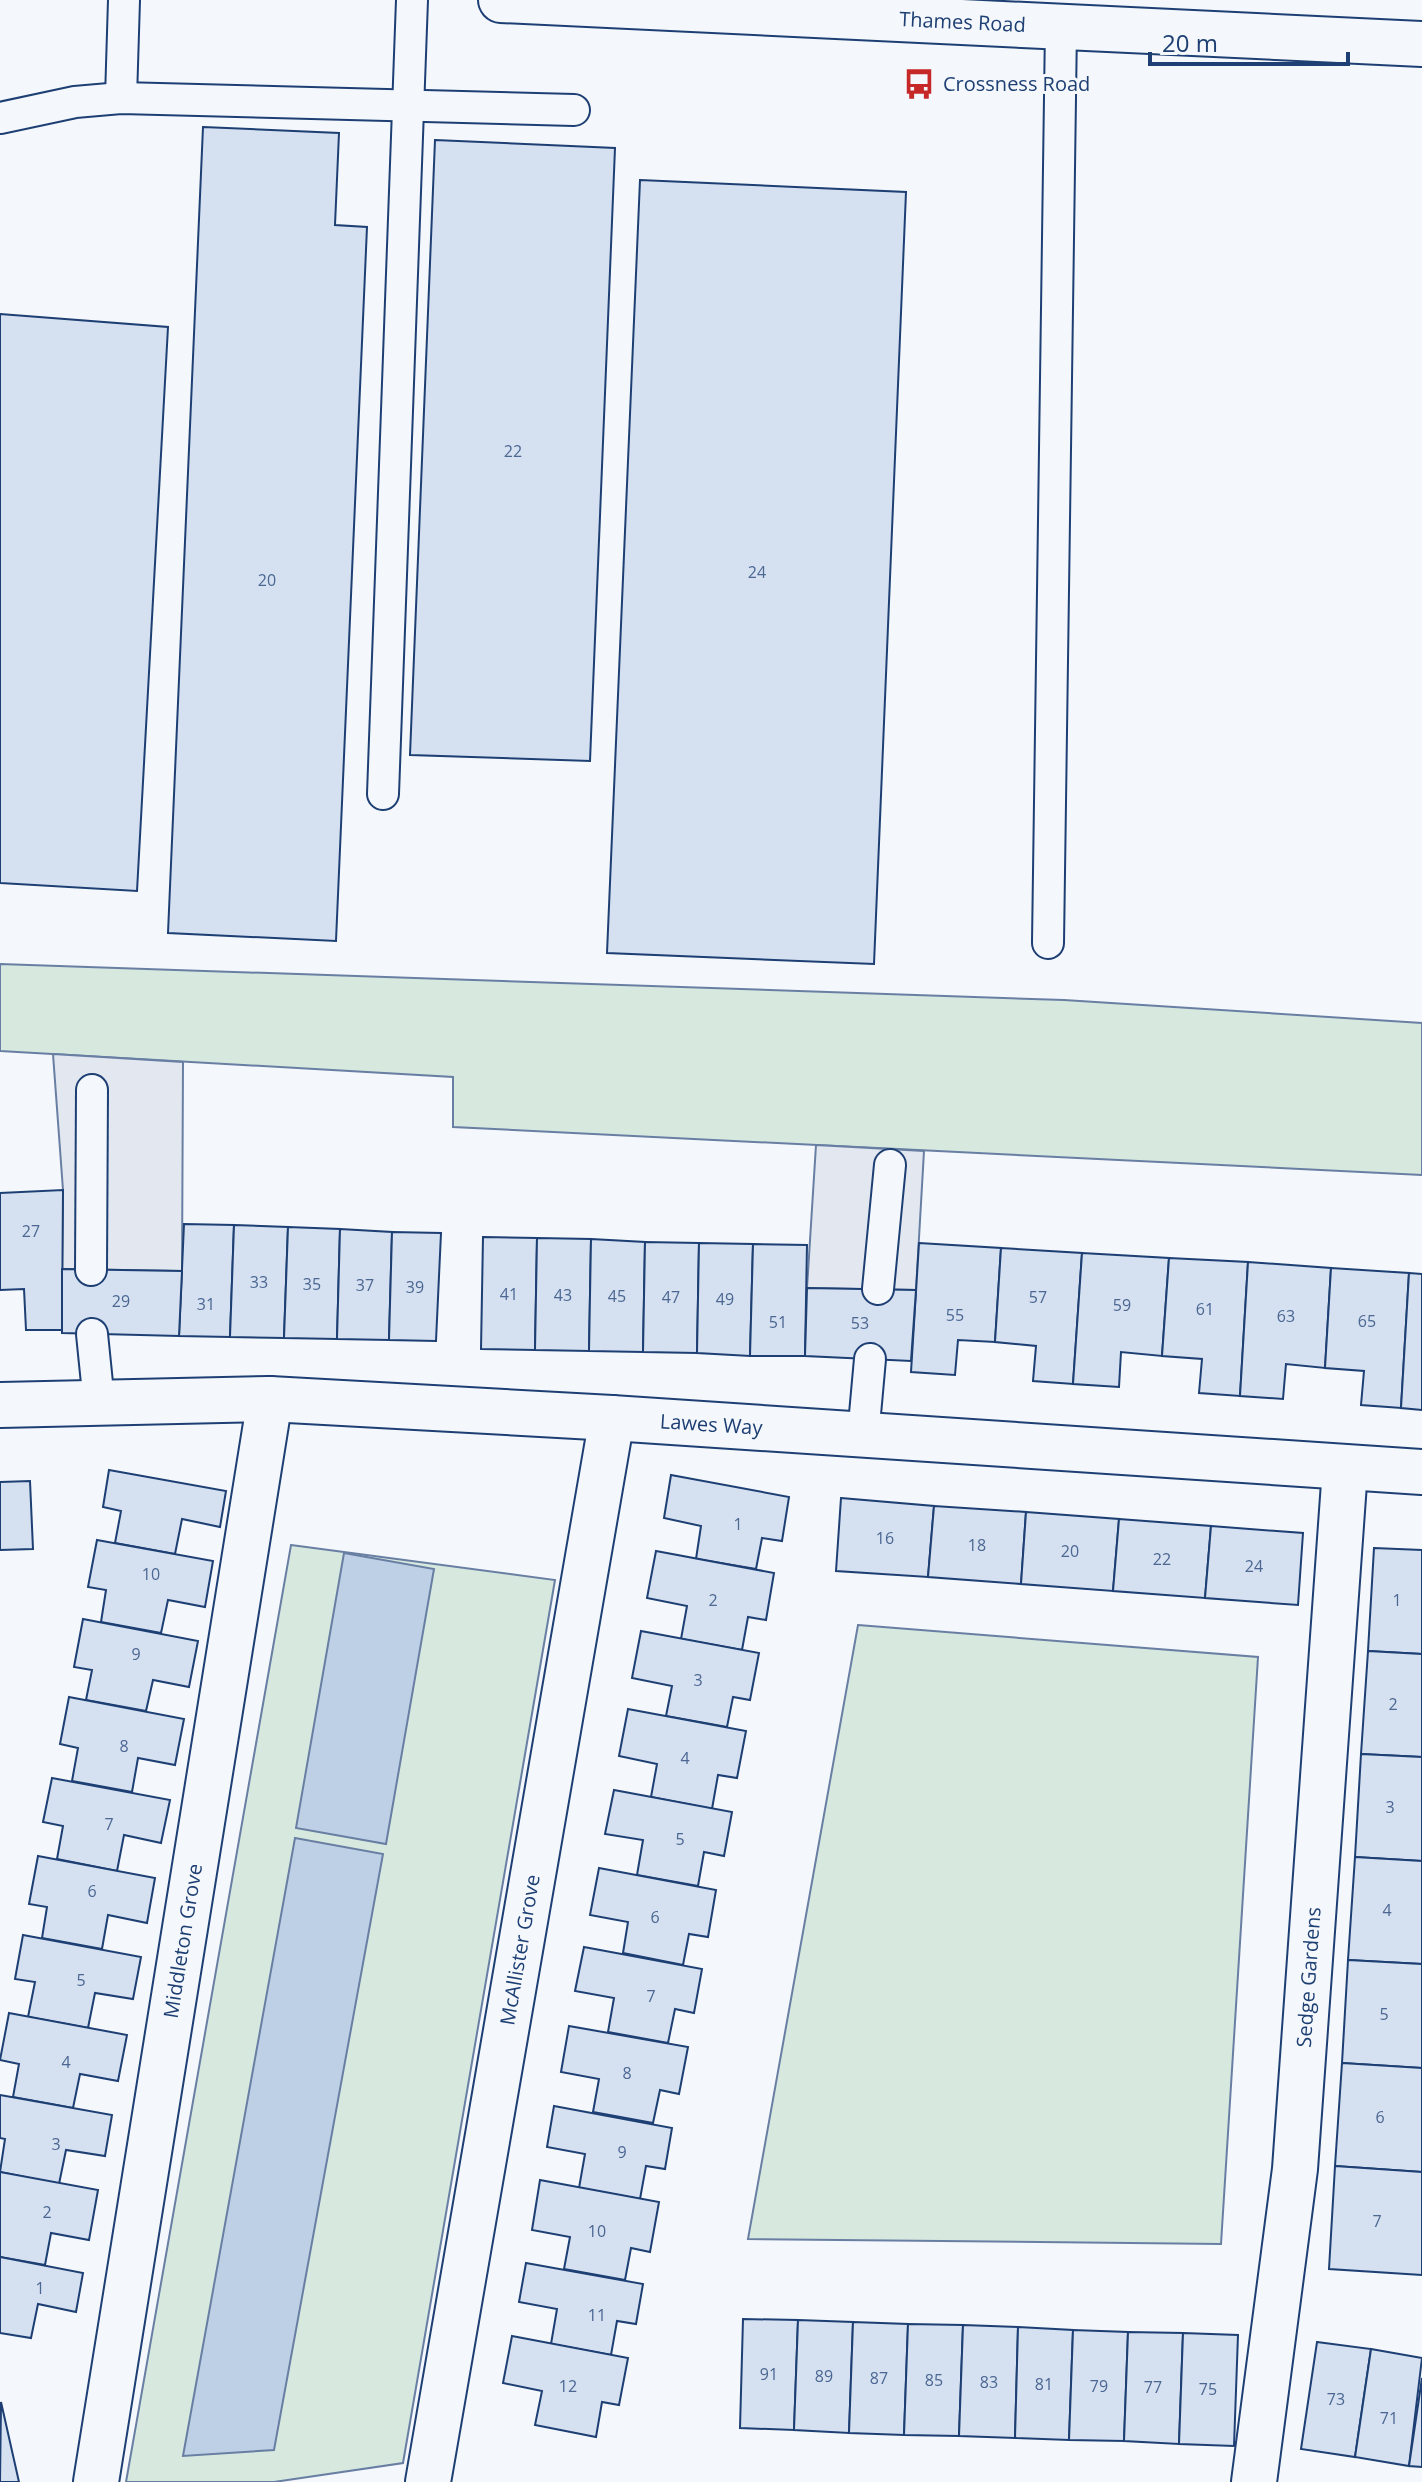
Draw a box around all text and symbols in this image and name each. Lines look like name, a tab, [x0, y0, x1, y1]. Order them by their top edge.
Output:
street label: Thames Road	[899, 5, 1026, 38]
scale bar	[1150, 16, 1348, 66]
text: 20 m	[1162, 26, 1218, 59]
bus stop icon: Crossness Road	[902, 67, 936, 101]
place label: Crossness Road	[943, 70, 1090, 97]
house number: 22	[504, 440, 522, 462]
house number: 24	[748, 561, 766, 583]
house number: 20	[258, 569, 276, 591]
house number: 27	[22, 1220, 40, 1242]
house number: 33	[250, 1271, 268, 1293]
house number: 35	[303, 1273, 321, 1295]
house number: 37	[356, 1274, 374, 1296]
house number: 39	[406, 1276, 424, 1298]
house number: 41	[500, 1283, 518, 1305]
house number: 43	[554, 1284, 572, 1306]
house number: 45	[608, 1285, 626, 1307]
house number: 47	[662, 1286, 680, 1308]
house number: 57	[1029, 1286, 1047, 1308]
house number: 49	[716, 1288, 734, 1310]
house number: 29	[112, 1290, 130, 1312]
house number: 31	[197, 1293, 215, 1315]
house number: 59	[1113, 1294, 1131, 1316]
house number: 61	[1196, 1298, 1214, 1320]
house number: 55	[946, 1304, 964, 1326]
house number: 63	[1277, 1305, 1295, 1327]
house number: 65	[1358, 1310, 1376, 1332]
house number: 51	[769, 1311, 787, 1333]
house number: 53	[851, 1312, 869, 1334]
street label: Lawes Way	[659, 1407, 764, 1441]
house number: 1	[733, 1513, 743, 1535]
house number: 16	[876, 1527, 894, 1549]
house number: 18	[968, 1534, 986, 1556]
house number: 20	[1061, 1540, 1079, 1562]
house number: 22	[1153, 1548, 1171, 1570]
house number: 24	[1245, 1555, 1263, 1577]
house number: 10	[142, 1563, 160, 1585]
house number: 2	[708, 1589, 718, 1611]
house number: 1	[1392, 1589, 1402, 1611]
house number: 9	[131, 1643, 141, 1665]
house number: 3	[693, 1669, 703, 1691]
house number: 2	[1388, 1693, 1398, 1715]
house number: 8	[119, 1735, 129, 1757]
house number: 4	[680, 1747, 690, 1769]
house number: 3	[1385, 1796, 1395, 1818]
house number: 7	[104, 1813, 114, 1835]
house number: 5	[675, 1828, 685, 1850]
street label: Middleton Grove	[157, 1861, 208, 2020]
street label: McAllister Grove	[493, 1872, 546, 2027]
house number: 6	[87, 1880, 97, 1902]
house number: 4	[1382, 1899, 1392, 1921]
house number: 6	[650, 1906, 660, 1928]
street label: Sedge Gardens	[1290, 1906, 1327, 2048]
house number: 5	[76, 1969, 86, 1991]
house number: 7	[646, 1985, 656, 2007]
house number: 5	[1379, 2003, 1389, 2025]
house number: 4	[61, 2051, 71, 2073]
house number: 8	[622, 2062, 632, 2084]
house number: 6	[1375, 2106, 1385, 2128]
house number: 3	[51, 2133, 61, 2155]
house number: 9	[617, 2141, 627, 2163]
house number: 2	[42, 2201, 52, 2223]
house number: 7	[1372, 2210, 1382, 2232]
house number: 10	[588, 2220, 606, 2242]
house number: 1	[35, 2277, 45, 2299]
house number: 11	[588, 2304, 606, 2326]
house number: 91	[760, 2363, 778, 2385]
house number: 89	[815, 2365, 833, 2387]
house number: 87	[870, 2367, 888, 2389]
house number: 85	[925, 2369, 943, 2391]
house number: 83	[980, 2371, 998, 2393]
house number: 81	[1035, 2373, 1053, 2395]
house number: 12	[559, 2375, 577, 2397]
house number: 79	[1090, 2375, 1108, 2397]
house number: 77	[1144, 2376, 1162, 2398]
house number: 75	[1199, 2378, 1217, 2400]
house number: 73	[1327, 2388, 1345, 2410]
house number: 71	[1380, 2407, 1398, 2429]

